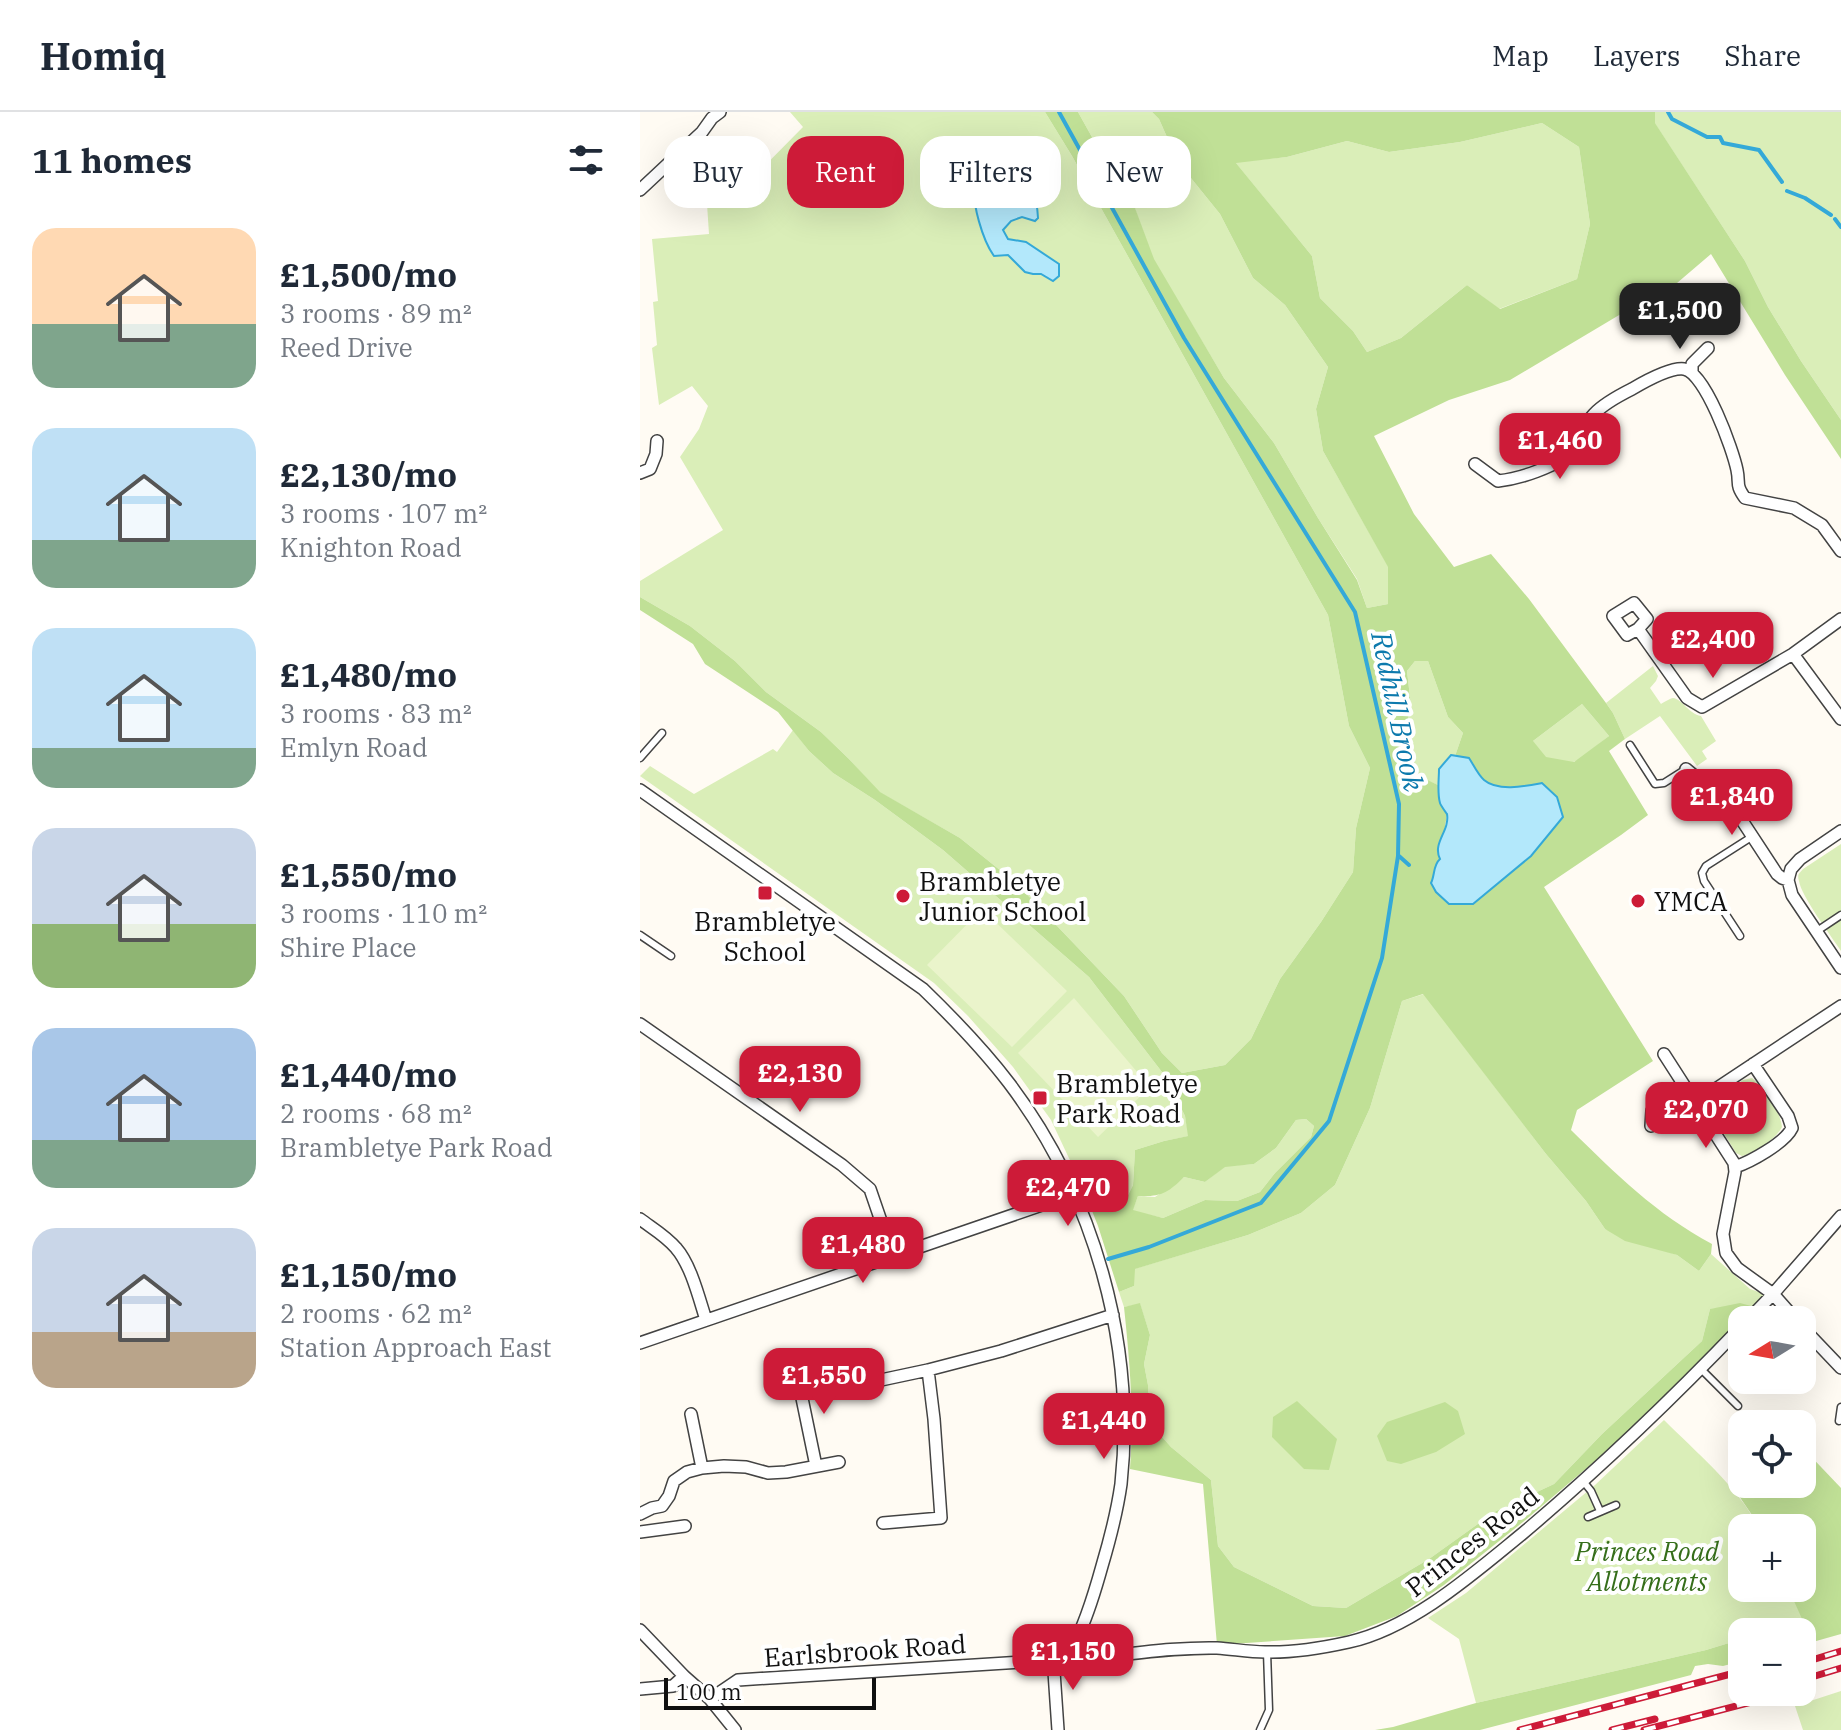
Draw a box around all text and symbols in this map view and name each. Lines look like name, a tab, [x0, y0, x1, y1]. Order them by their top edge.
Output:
text: Homiq	[40, 31, 166, 80]
text: Map	[1492, 37, 1549, 74]
text: Layers	[1593, 37, 1680, 74]
text: Share	[1724, 37, 1801, 74]
chip: Buy	[664, 136, 771, 208]
chip: Rent	[787, 136, 904, 208]
chip: Filters	[920, 136, 1061, 208]
chip: New	[1077, 136, 1191, 208]
text: 11 homes	[32, 138, 192, 182]
icon: filters	[564, 138, 608, 182]
text: £1,500/mo	[280, 252, 457, 296]
icon: home	[96, 260, 192, 356]
pin: £1,500	[1615, 283, 1745, 351]
text: £1,500	[1637, 292, 1723, 326]
text: 3 rooms · 89 m²	[280, 296, 472, 330]
text: Reed Drive	[280, 330, 413, 364]
pin: £1,460	[1495, 413, 1625, 481]
text: £1,460	[1517, 422, 1603, 456]
text: £2,130/mo	[280, 452, 457, 496]
icon: home	[96, 460, 192, 556]
text: 3 rooms · 107 m²	[280, 496, 487, 530]
text: Knighton Road	[280, 530, 462, 564]
pin: £2,400	[1648, 612, 1778, 680]
text: £2,400	[1670, 621, 1756, 655]
water label: Redhill Brook	[1363, 627, 1433, 794]
text: £1,480/mo	[280, 652, 457, 696]
icon: home	[96, 660, 192, 756]
text: 3 rooms · 83 m²	[280, 696, 472, 730]
text: Emlyn Road	[280, 730, 428, 764]
pin: £1,840	[1667, 769, 1797, 837]
text: £1,840	[1689, 778, 1775, 812]
text: £1,550/mo	[280, 852, 457, 896]
icon: home	[96, 860, 192, 956]
place label: Brambletye Junior School	[919, 864, 1086, 928]
marker: Brambletye School	[756, 884, 774, 902]
place label: YMCA	[1654, 884, 1728, 918]
marker: Brambletye Junior School	[894, 887, 912, 905]
marker: YMCA	[1629, 892, 1647, 910]
text: 3 rooms · 110 m²	[280, 896, 487, 930]
place label: Brambletye School	[694, 904, 836, 968]
text: Shire Place	[280, 930, 417, 964]
pin: £2,130	[735, 1046, 865, 1114]
text: £1,440/mo	[280, 1052, 457, 1096]
text: £2,130	[757, 1055, 843, 1089]
icon: home	[96, 1060, 192, 1156]
place label: Brambletye Park Road	[1056, 1066, 1198, 1130]
pin: £2,070	[1641, 1082, 1771, 1150]
marker: Brambletye Park Road	[1031, 1089, 1049, 1107]
text: £2,070	[1663, 1091, 1749, 1125]
text: 2 rooms · 68 m²	[280, 1096, 472, 1130]
text: Brambletye Park Road	[280, 1130, 553, 1164]
pin: £2,470	[1003, 1160, 1133, 1228]
text: £2,470	[1025, 1169, 1111, 1203]
pin: £1,480	[798, 1217, 928, 1285]
text: £1,480	[820, 1226, 906, 1260]
text: £1,150/mo	[280, 1252, 457, 1296]
icon: home	[96, 1260, 192, 1356]
text: 2 rooms · 62 m²	[280, 1296, 472, 1330]
north arrow	[1728, 1306, 1816, 1394]
map controls	[1728, 1306, 1816, 1706]
text: Station Approach East	[280, 1330, 551, 1364]
pin: £1,550	[759, 1348, 889, 1416]
text: £1,550	[781, 1357, 867, 1391]
pin: £1,440	[1039, 1393, 1169, 1461]
text: £1,440	[1061, 1402, 1147, 1436]
button: locate	[1728, 1410, 1816, 1498]
street label: Princes Road	[1398, 1478, 1546, 1604]
button: +	[1728, 1514, 1816, 1602]
park label: Princes Road Allotments	[1574, 1534, 1720, 1598]
button: −	[1728, 1618, 1816, 1706]
pin: £1,150	[1008, 1624, 1138, 1692]
street label: Earlsbrook Road	[763, 1626, 967, 1674]
text: £1,150	[1030, 1633, 1116, 1667]
scale bar	[664, 1674, 876, 1710]
text: 100 m	[676, 1677, 742, 1706]

